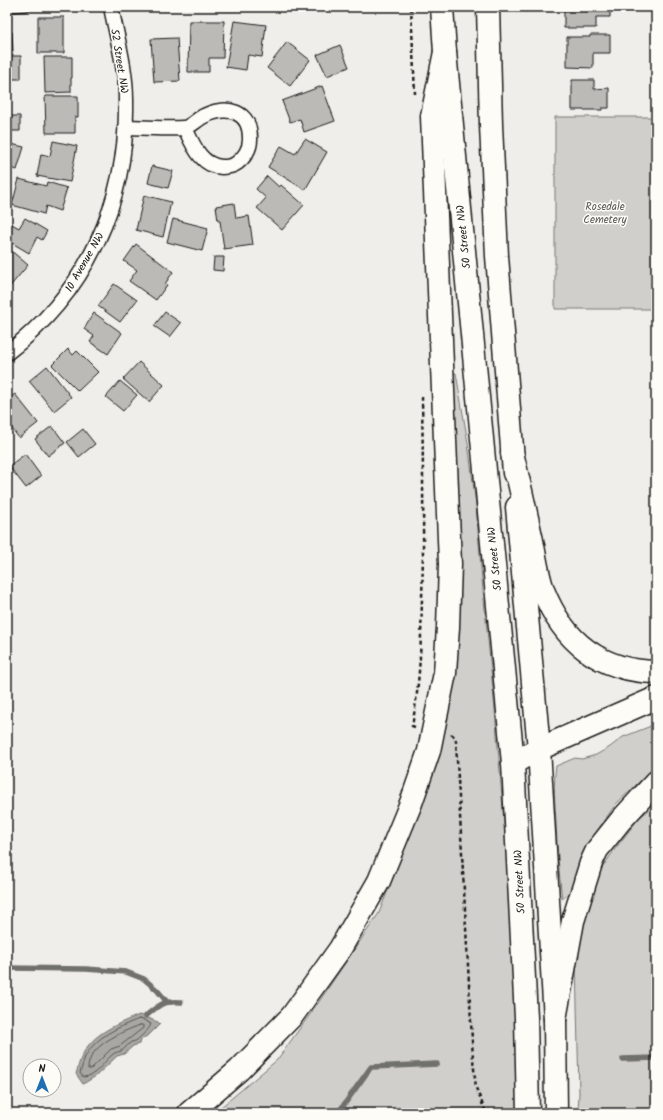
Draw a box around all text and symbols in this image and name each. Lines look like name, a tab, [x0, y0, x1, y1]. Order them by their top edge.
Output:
street label: 52 Street NW	[105, 28, 133, 95]
park label: Rosedale Cemetery	[583, 198, 627, 229]
street label: 50 Street NW	[452, 204, 476, 270]
street label: 10 Avenue NW	[61, 229, 109, 296]
street label: 50 Street NW	[483, 526, 507, 592]
street label: 50 Street NW	[509, 849, 531, 914]
north arrow	[22, 1058, 62, 1098]
text: N	[39, 1060, 46, 1078]

